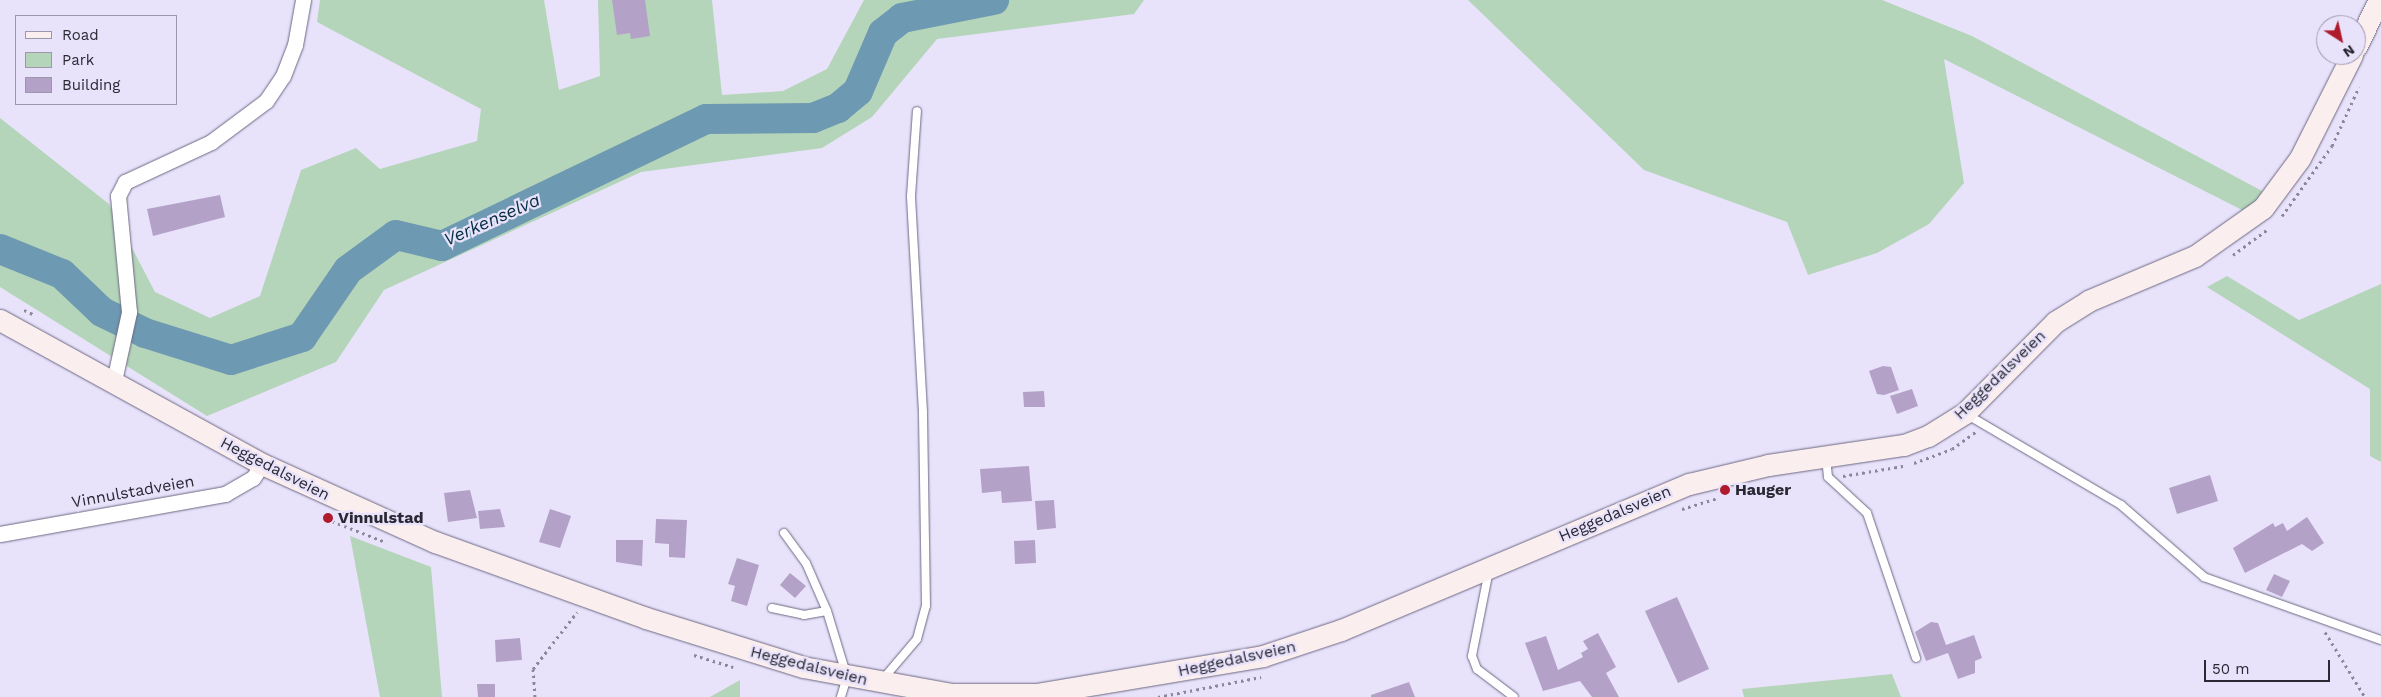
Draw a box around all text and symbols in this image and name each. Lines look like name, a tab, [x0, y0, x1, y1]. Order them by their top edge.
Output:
legend	[15, 15, 178, 105]
north arrow	[2316, 15, 2366, 65]
text: Road	[62, 26, 99, 44]
text: N	[2340, 42, 2358, 61]
text: Park	[62, 51, 94, 69]
text: Building	[62, 76, 120, 94]
water label: Verkenselva	[441, 189, 543, 251]
street label: Heggedalsveien	[1950, 326, 2050, 424]
street label: Heggedalsveien	[217, 433, 333, 505]
street label: Vinnulstadveien	[70, 472, 196, 512]
place label: Hauger	[1735, 480, 1791, 500]
street label: Heggedalsveien	[1556, 482, 1674, 546]
marker: Hauger	[1719, 484, 1731, 496]
place label: Vinnulstad	[338, 508, 423, 528]
marker: Vinnulstad	[322, 512, 334, 524]
street label: Heggedalsveien	[1176, 637, 1298, 681]
street label: Heggedalsveien	[748, 642, 870, 690]
scale bar	[2206, 650, 2332, 682]
text: 50 m	[2212, 660, 2249, 678]

